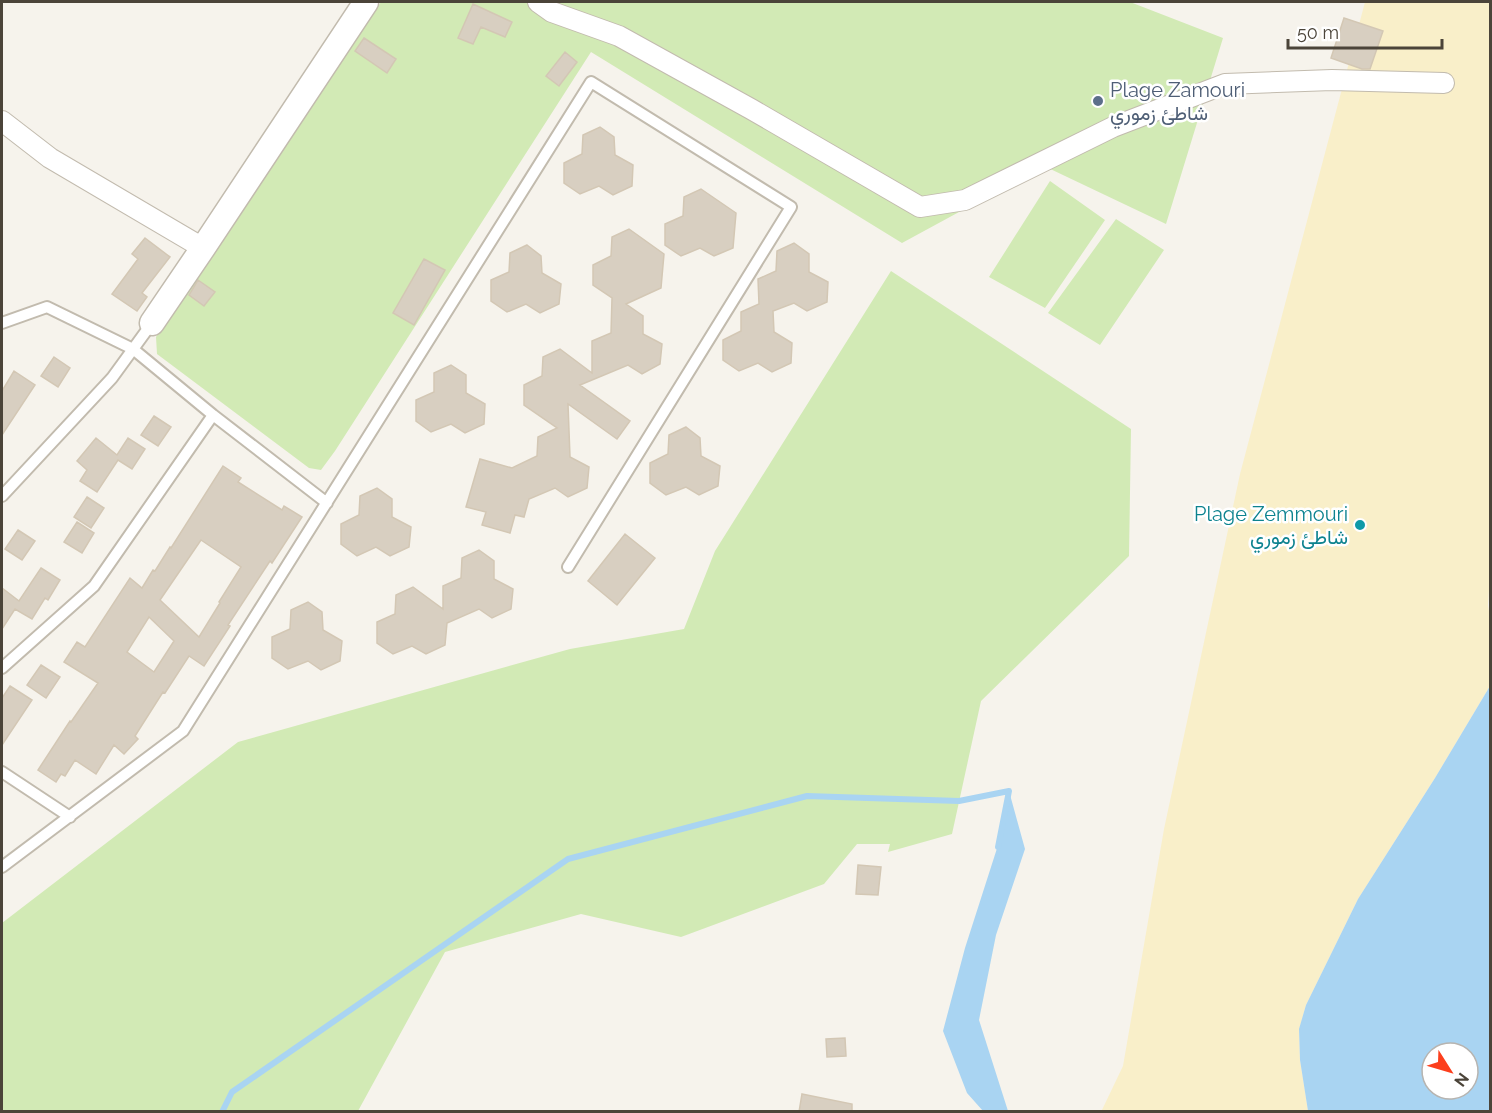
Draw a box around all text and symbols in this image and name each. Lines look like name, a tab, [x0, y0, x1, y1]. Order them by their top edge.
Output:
scale bar	[1288, 12, 1442, 50]
text: 50 m	[1297, 22, 1339, 43]
place label: Plage Zamouri شاطئ زموري	[1110, 78, 1245, 130]
marker: Plage Zamouri شاطئ زموري	[1091, 94, 1105, 108]
place label: Plage Zemmouri شاطئ زموري	[1194, 502, 1348, 554]
marker: Plage Zemmouri شاطئ زموري	[1353, 518, 1367, 532]
north arrow	[1420, 1041, 1480, 1101]
text: N	[1450, 1069, 1473, 1090]

